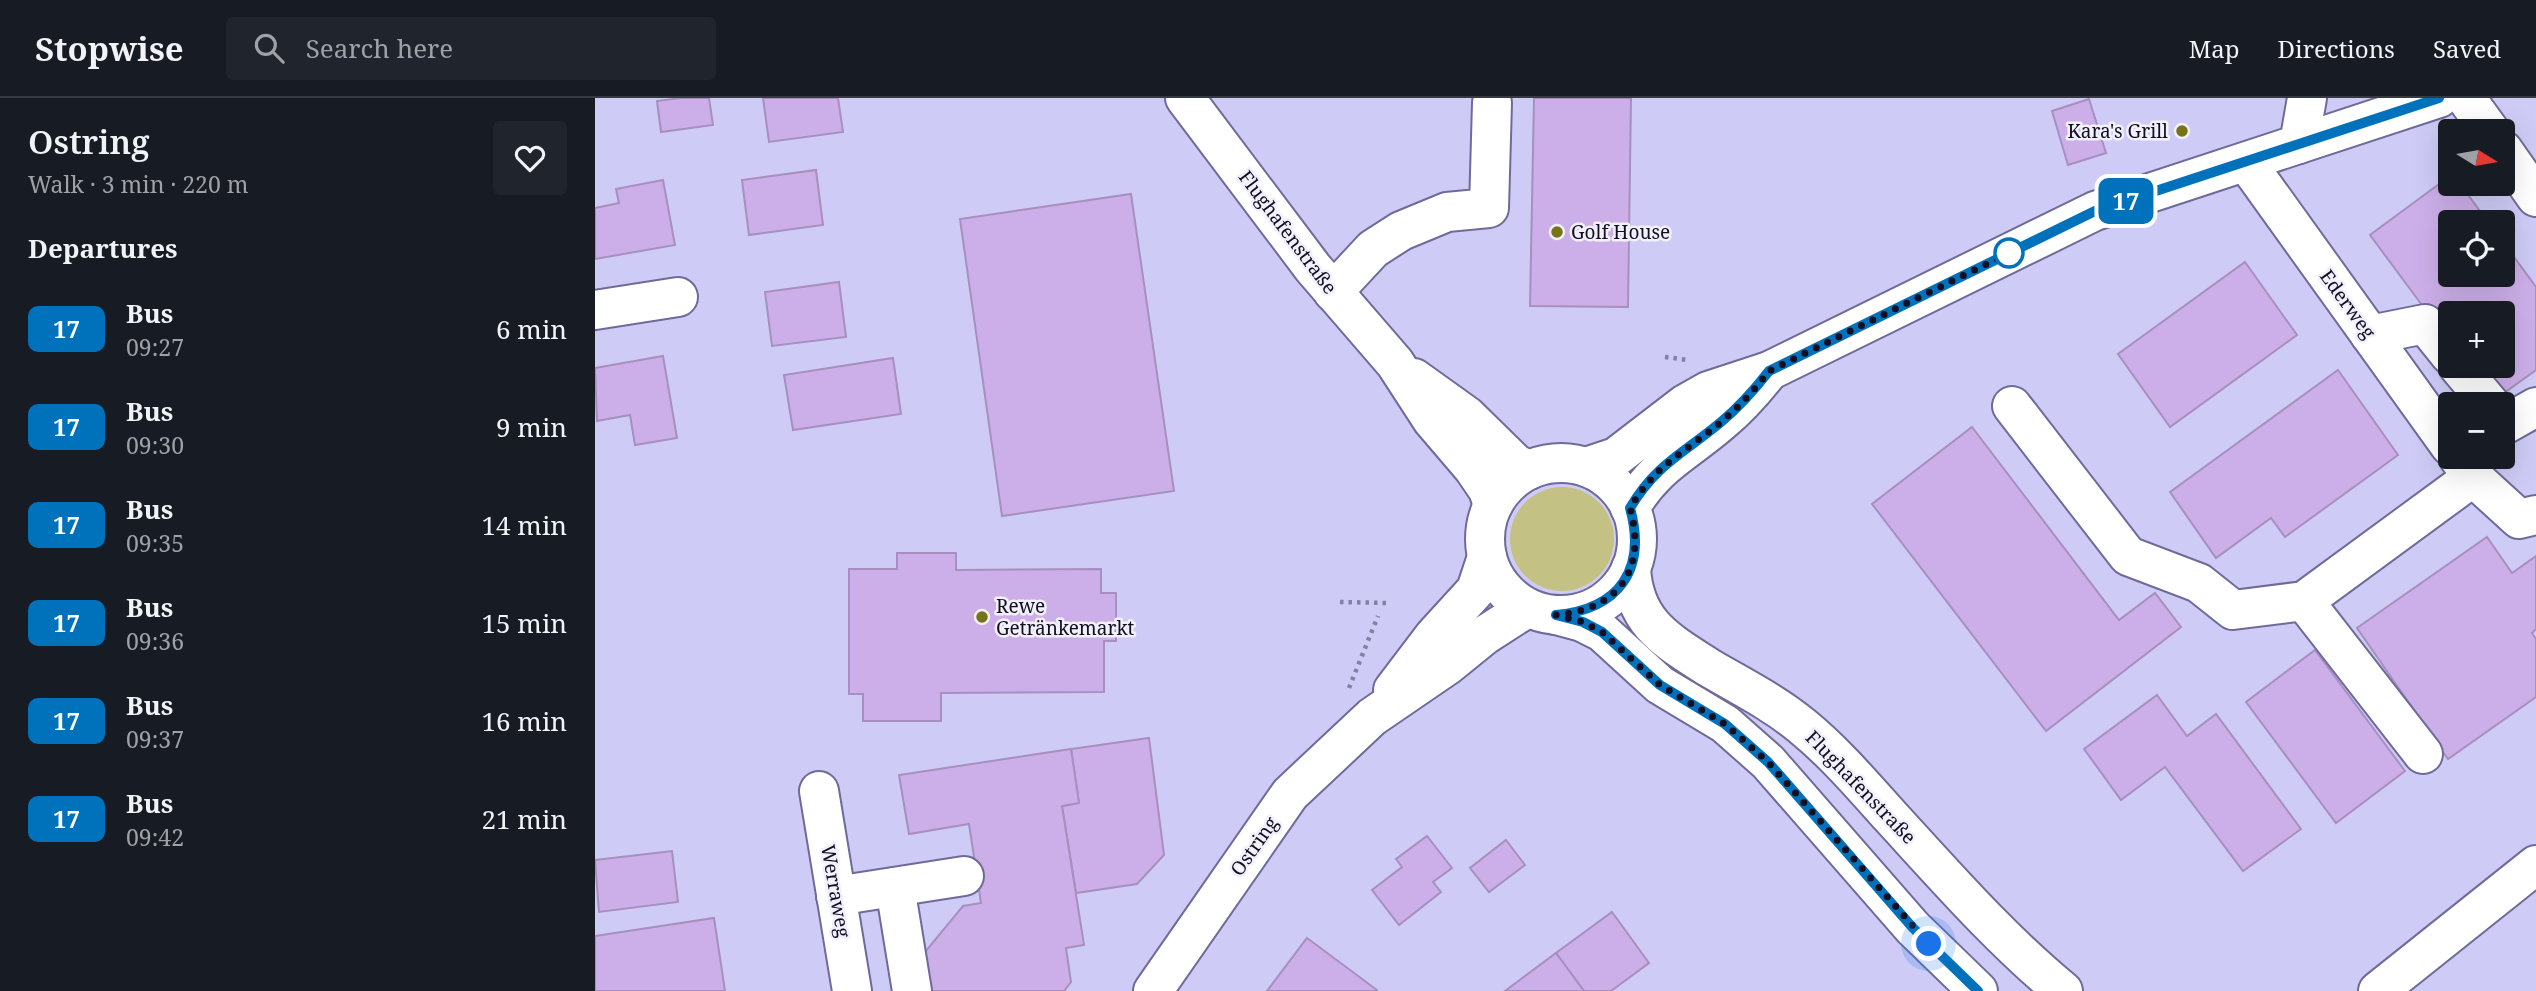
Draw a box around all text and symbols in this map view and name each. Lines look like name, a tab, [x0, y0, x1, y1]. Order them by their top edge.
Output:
search box	[226, 17, 716, 80]
text: Stopwise	[35, 26, 184, 71]
icon: search	[250, 29, 288, 67]
text: Search here	[306, 30, 453, 66]
text: Map	[2189, 32, 2240, 65]
text: Directions	[2278, 32, 2395, 65]
text: Saved	[2433, 32, 2501, 65]
place label: Kara's Grill	[2067, 118, 2168, 144]
text: Ostring	[28, 119, 149, 164]
north arrow	[2438, 119, 2515, 196]
map controls	[2438, 119, 2515, 469]
button: heart	[493, 121, 567, 195]
marker: Kara's Grill	[2174, 123, 2190, 139]
street label: Flughafenstraße	[1233, 165, 1343, 299]
text: Walk · 3 min · 220 m	[28, 168, 248, 200]
line badge: 17	[2095, 178, 2157, 224]
text: 17	[2112, 184, 2140, 217]
button: locate	[2438, 210, 2515, 287]
place label: Golf House	[1571, 219, 1670, 245]
marker: Golf House	[1549, 224, 1565, 240]
text: Departures	[28, 230, 178, 266]
unlabelled marker	[1994, 238, 2024, 268]
street label: Ederweg	[2314, 264, 2382, 344]
text: Bus	[126, 295, 173, 331]
button: +	[2438, 301, 2515, 378]
text: 6 min	[496, 311, 567, 347]
text: 17	[53, 312, 80, 345]
text: 09:27	[126, 331, 184, 363]
button: −	[2438, 392, 2515, 469]
text: Bus	[126, 393, 173, 429]
text: 9 min	[496, 409, 567, 445]
text: 17	[53, 410, 80, 443]
text: 09:30	[126, 429, 184, 461]
text: Bus	[126, 491, 173, 527]
text: 14 min	[482, 507, 567, 543]
text: 17	[53, 508, 80, 541]
text: 09:35	[126, 527, 184, 559]
text: Bus	[126, 589, 173, 625]
place label: Rewe Getränkemarkt	[996, 593, 1135, 641]
text: 15 min	[482, 605, 567, 641]
text: 17	[53, 606, 80, 639]
marker: Rewe Getränkemarkt	[974, 609, 990, 625]
text: 09:36	[126, 625, 184, 657]
text: Bus	[126, 687, 173, 723]
text: 16 min	[482, 703, 567, 739]
text: 17	[53, 704, 80, 737]
text: 09:37	[126, 723, 184, 755]
street label: Flughafenstraße	[1800, 725, 1922, 849]
text: Bus	[126, 785, 173, 821]
text: 21 min	[482, 801, 567, 837]
text: 17	[53, 802, 80, 835]
street label: Ostring	[1224, 811, 1284, 881]
text: 09:42	[126, 821, 184, 853]
street label: Werraweg	[815, 843, 857, 939]
your location	[1911, 926, 1946, 961]

